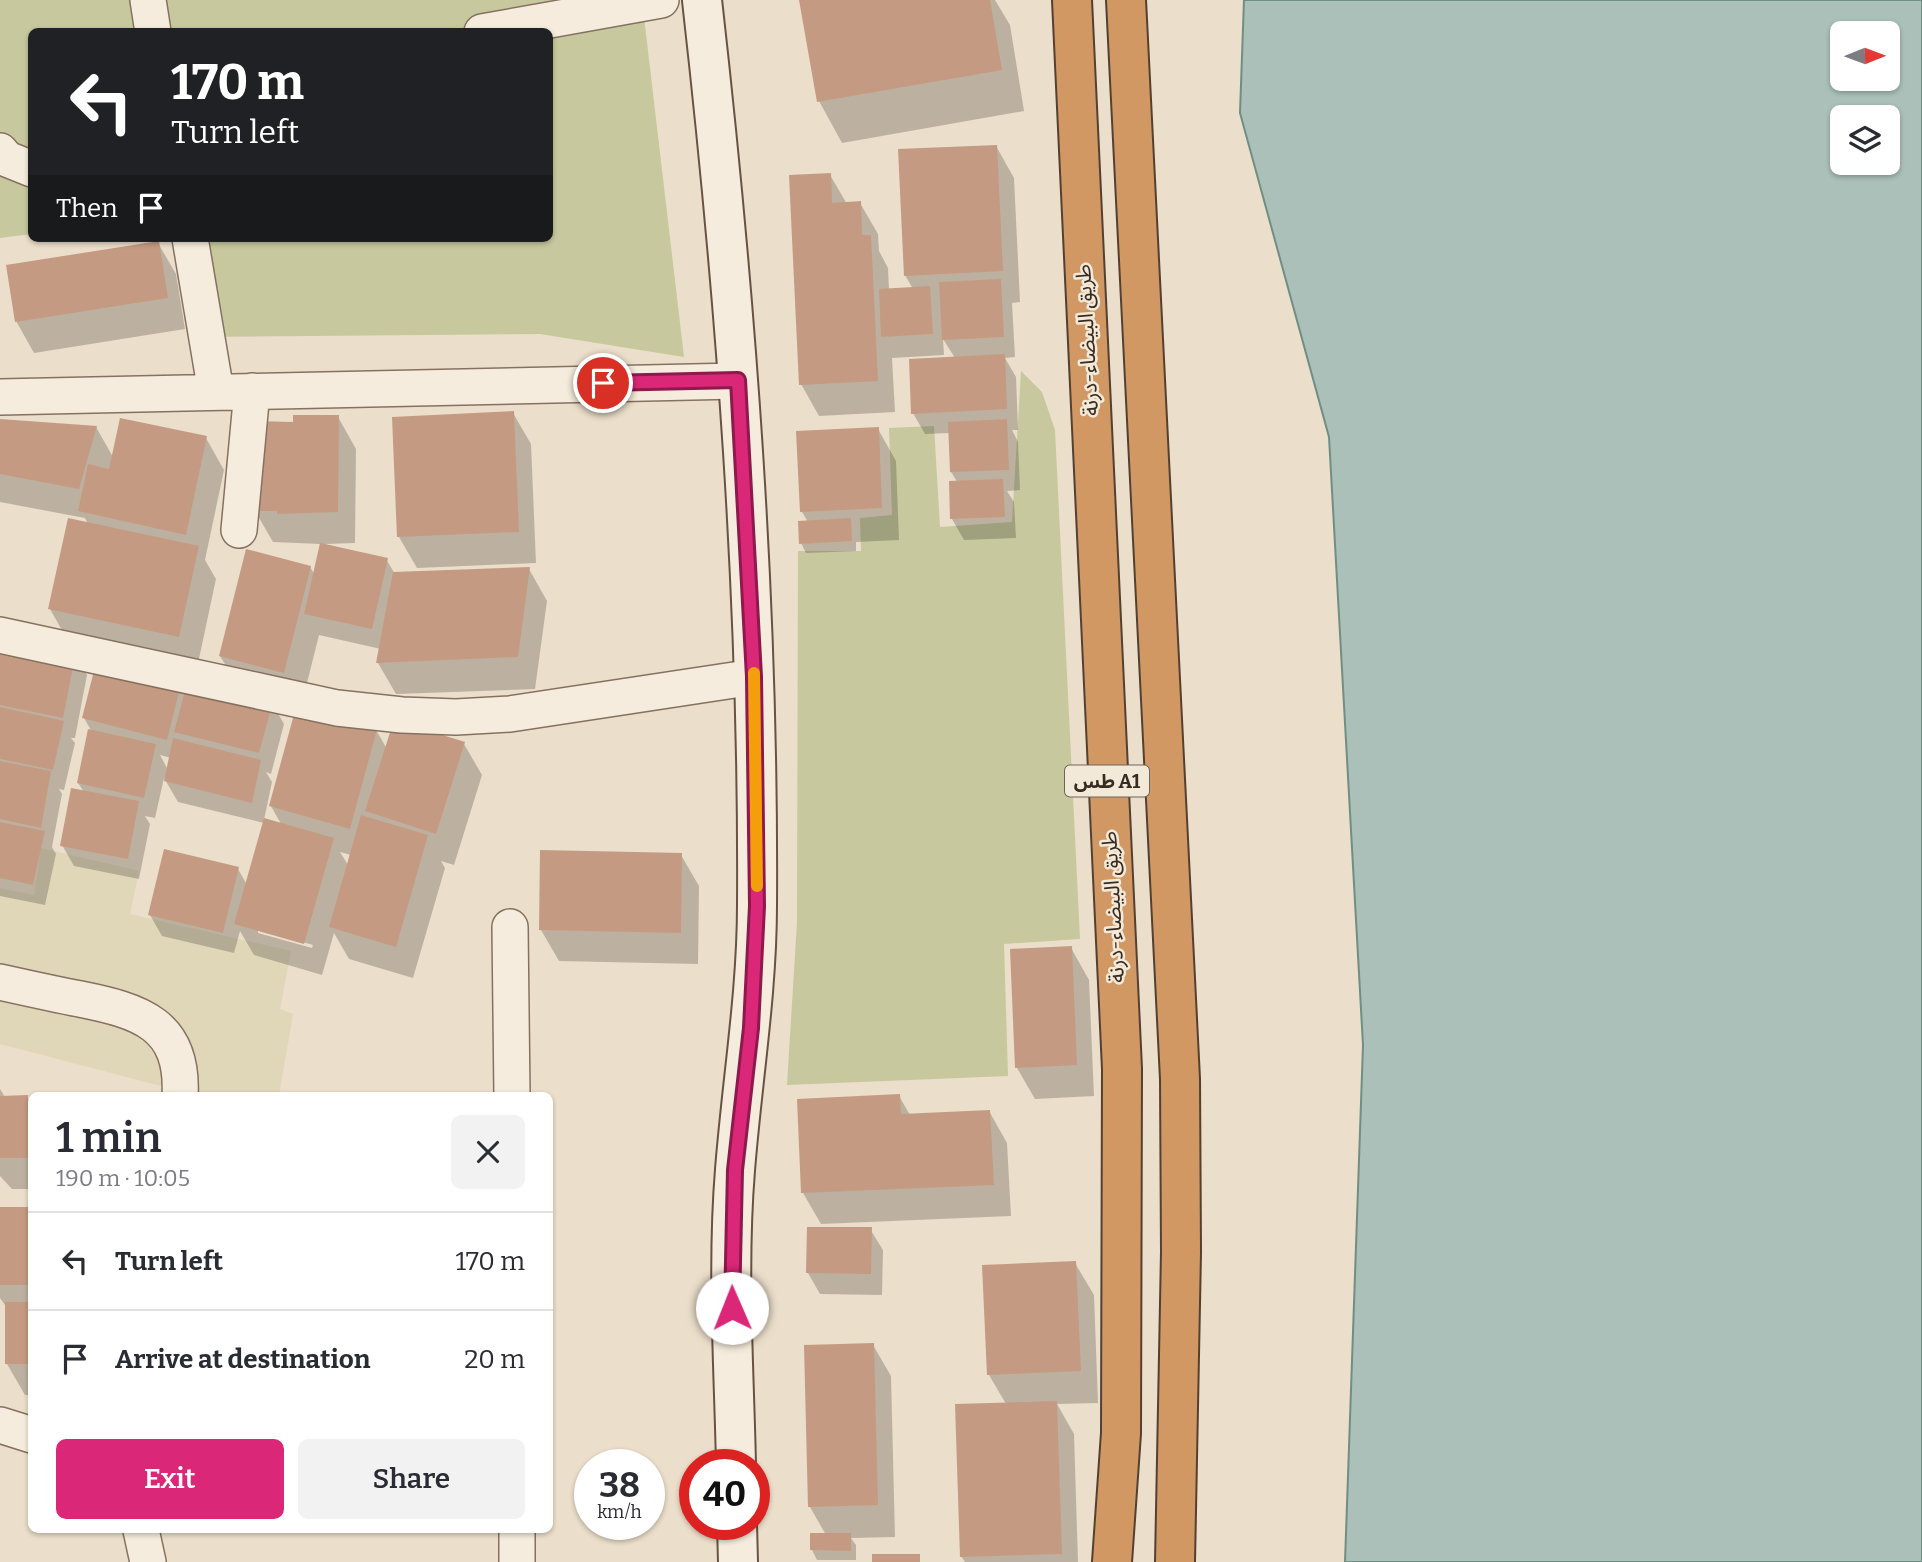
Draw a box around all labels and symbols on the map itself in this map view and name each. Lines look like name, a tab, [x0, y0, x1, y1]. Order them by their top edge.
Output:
north arrow	[1830, 21, 1900, 91]
street label: طريق البيضاء-درنة	[1070, 263, 1104, 417]
pin	[573, 353, 633, 413]
road number: طس A1	[1065, 766, 1149, 796]
street label: طريق البيضاء-درنة	[1096, 830, 1130, 984]
position arrow	[695, 1271, 769, 1345]
speed limit sign: 40	[679, 1449, 770, 1540]

